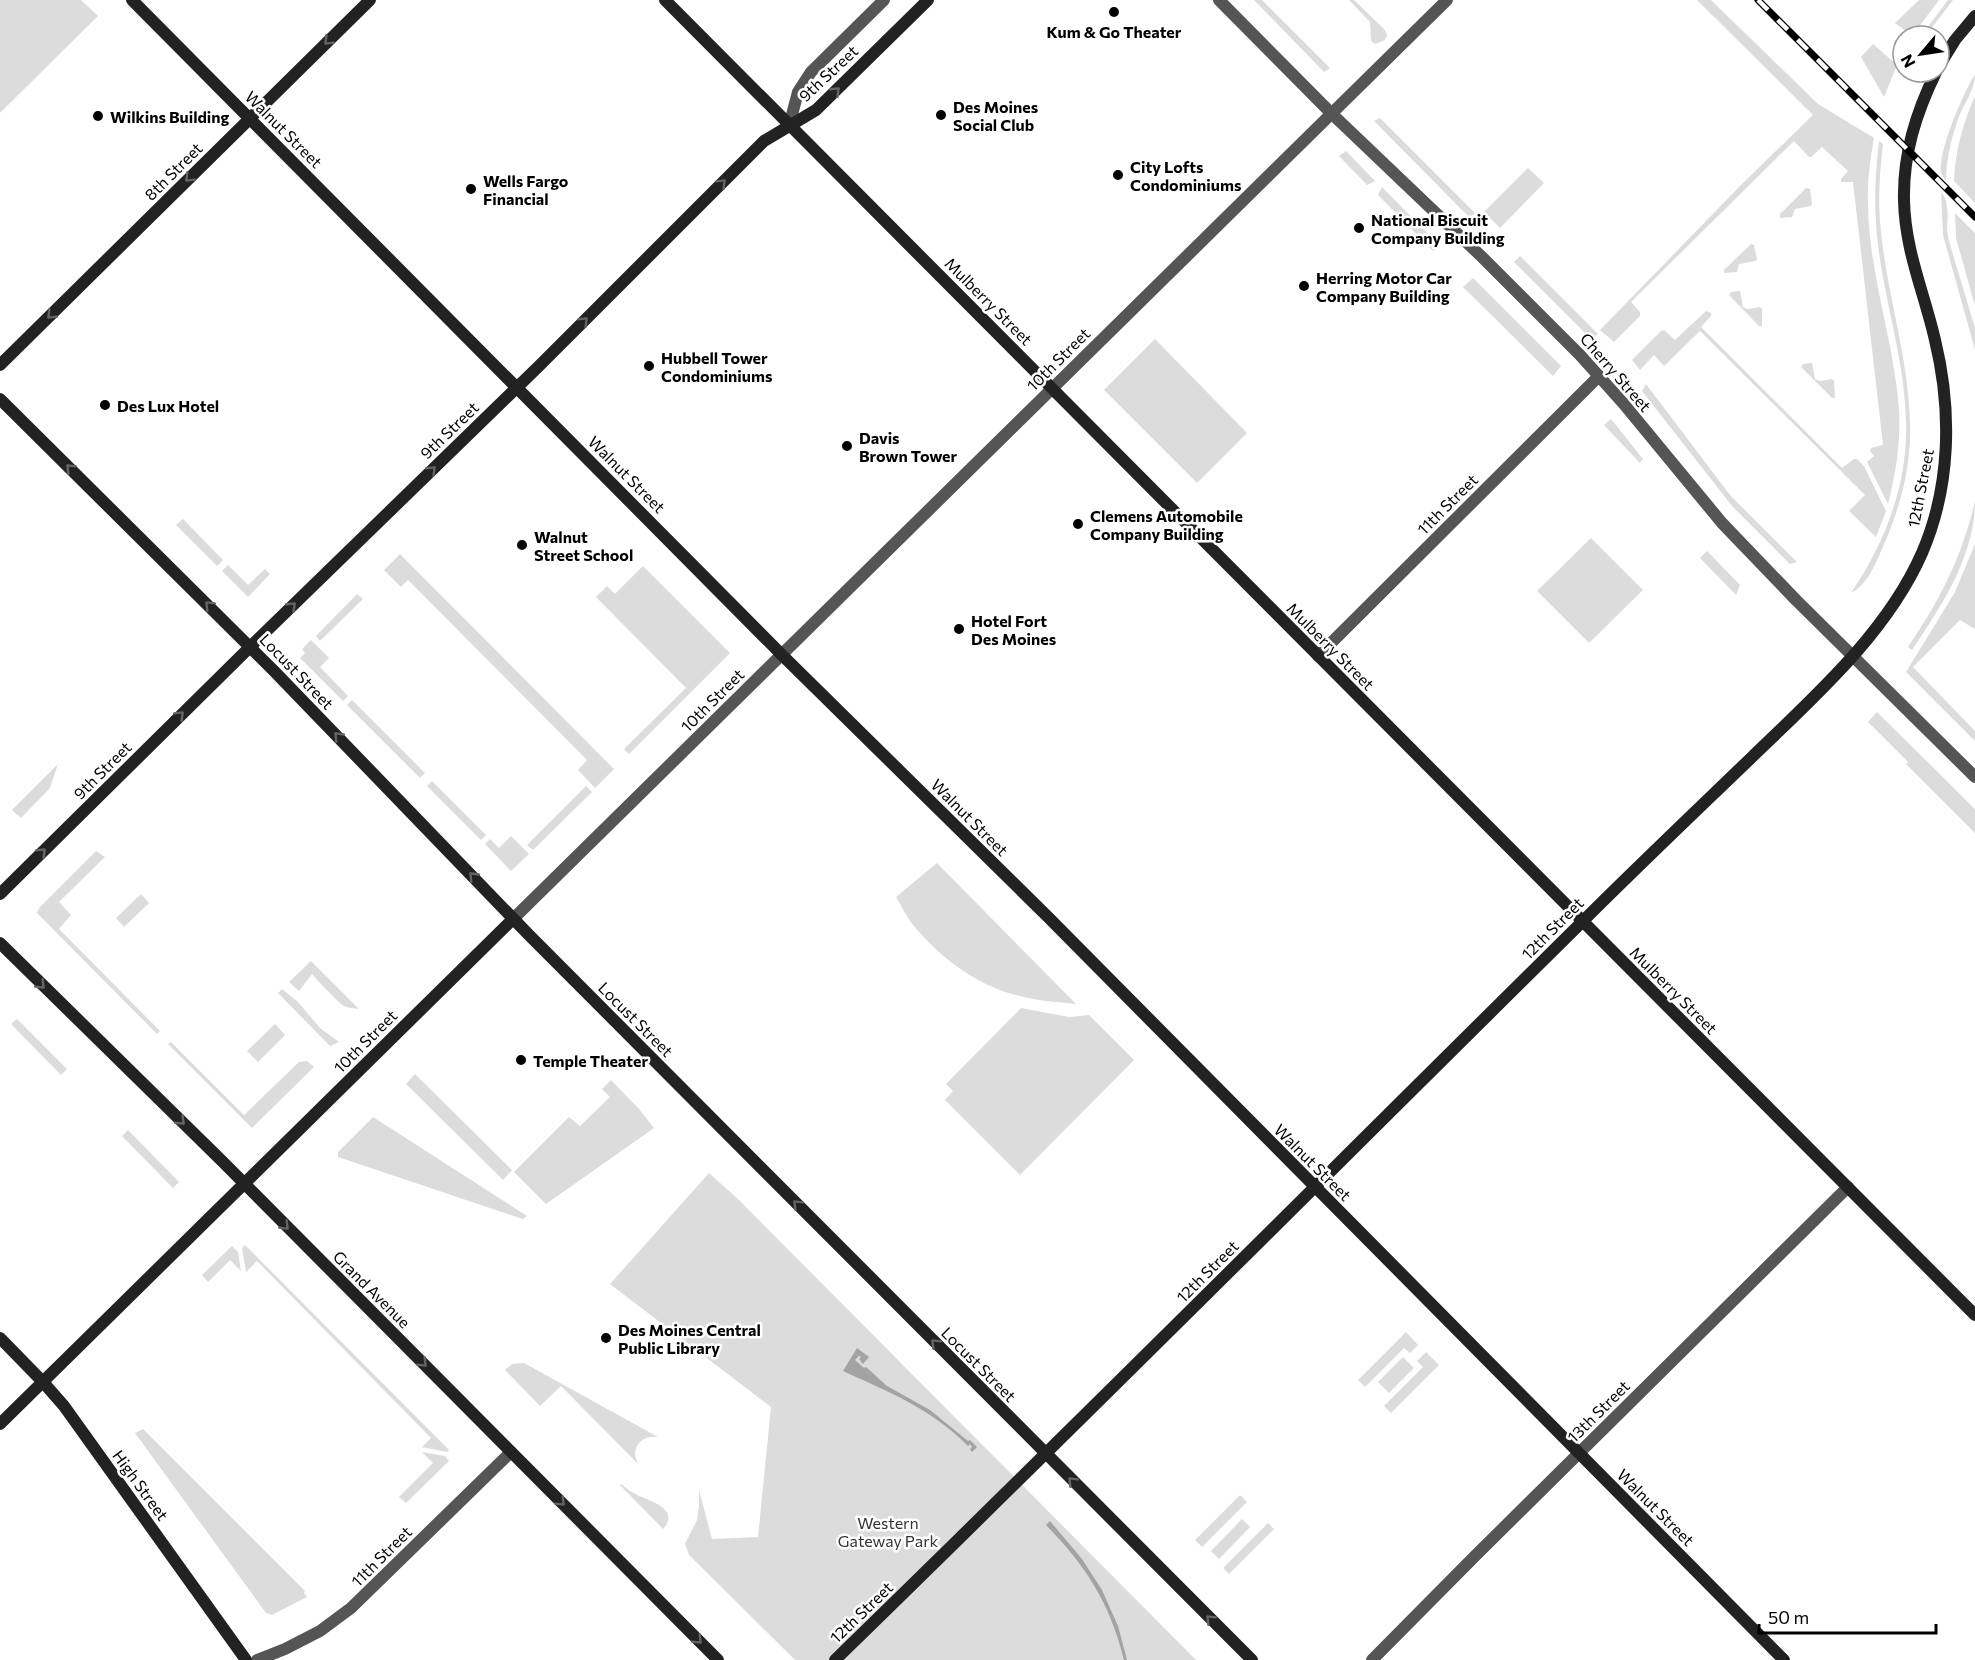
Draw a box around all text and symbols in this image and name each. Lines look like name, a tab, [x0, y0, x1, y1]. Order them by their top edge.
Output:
marker: Kum & Go Theater	[1107, 5, 1121, 19]
place label: Kum & Go Theater	[1047, 22, 1182, 41]
north arrow	[1891, 24, 1951, 84]
one-way arrow	[325, 34, 335, 45]
street label: 9th Street	[795, 41, 862, 105]
text: N	[1896, 52, 1919, 71]
street label: Walnut Street	[242, 87, 327, 172]
one-way arrow	[829, 87, 839, 98]
place label: Des Moines Social Club	[953, 97, 1038, 134]
place label: Wilkins Building	[110, 107, 230, 126]
marker: Des Moines Social Club	[934, 108, 948, 122]
marker: Wilkins Building	[91, 109, 105, 123]
street label: 8th Street	[140, 138, 206, 204]
place label: City Lofts Condominiums	[1130, 157, 1241, 194]
marker: City Lofts Condominiums	[1111, 168, 1125, 182]
one-way arrow	[186, 171, 196, 182]
place label: Wells Fargo Financial	[483, 171, 569, 208]
one-way arrow	[715, 180, 726, 191]
marker: Wells Fargo Financial	[464, 182, 478, 196]
place label: National Biscuit Company Building	[1371, 210, 1505, 247]
marker: National Biscuit Company Building	[1352, 221, 1366, 235]
street label: Mulberry Street	[941, 253, 1037, 349]
place label: Herring Motor Car Company Building	[1316, 268, 1452, 305]
marker: Herring Motor Car Company Building	[1297, 279, 1311, 293]
one-way arrow	[47, 308, 57, 319]
one-way arrow	[576, 317, 587, 328]
street label: 10th Street	[1023, 323, 1094, 394]
street label: Cherry Street	[1577, 329, 1656, 416]
place label: Hubbell Tower Condominiums	[661, 348, 772, 385]
marker: Hubbell Tower Condominiums	[642, 359, 656, 373]
place label: Des Lux Hotel	[117, 396, 219, 415]
street label: 9th Street	[416, 397, 482, 462]
marker: Des Lux Hotel	[98, 398, 112, 412]
place label: Davis Brown Tower	[859, 428, 958, 465]
street label: Walnut Street	[585, 432, 670, 517]
marker: Davis Brown Tower	[840, 439, 854, 453]
street label: 12th Street	[1903, 447, 1937, 529]
one-way arrow	[67, 464, 77, 475]
one-way arrow	[424, 466, 435, 477]
street label: 11th Street	[1413, 470, 1481, 538]
place label: Clemens Automobile Company Building	[1090, 506, 1243, 543]
marker: Clemens Automobile Company Building	[1071, 517, 1085, 531]
place label: Walnut Street School	[534, 527, 633, 564]
marker: Walnut Street School	[515, 538, 529, 552]
street label: Mulberry Street	[1283, 598, 1379, 694]
one-way arrow	[205, 601, 215, 612]
one-way arrow	[286, 602, 296, 613]
place label: Hotel Fort Des Moines	[971, 611, 1056, 648]
marker: Hotel Fort Des Moines	[952, 622, 966, 636]
street label: Locust Street	[256, 629, 338, 713]
street label: 10th Street	[677, 664, 748, 735]
one-way arrow	[173, 712, 184, 723]
one-way arrow	[334, 732, 345, 743]
street label: 9th Street	[69, 737, 135, 803]
street label: Walnut Street	[928, 775, 1013, 860]
one-way arrow	[34, 849, 45, 860]
one-way arrow	[469, 873, 480, 883]
street label: 12th Street	[1517, 893, 1587, 963]
street label: Mulberry Street	[1626, 942, 1722, 1038]
one-way arrow	[34, 977, 45, 988]
street label: Locust Street	[595, 978, 678, 1061]
street label: 10th Street	[330, 1005, 401, 1076]
place label: Temple Theater	[533, 1051, 648, 1070]
marker: Temple Theater	[514, 1053, 528, 1067]
one-way arrow	[173, 1114, 184, 1125]
street label: Walnut Street	[1271, 1120, 1356, 1205]
one-way arrow	[794, 1201, 805, 1212]
one-way arrow	[278, 1218, 289, 1229]
street label: 12th Street	[1172, 1236, 1242, 1306]
street label: Grand Avenue	[330, 1247, 414, 1331]
place label: Des Moines Central Public Library	[618, 1320, 761, 1357]
street label: Locust Street	[938, 1323, 1021, 1406]
marker: Des Moines Central Public Library	[599, 1331, 613, 1345]
one-way arrow	[931, 1339, 942, 1350]
one-way arrow	[416, 1356, 427, 1367]
street label: 13th Street	[1563, 1376, 1633, 1446]
street label: High Street	[109, 1446, 173, 1524]
street label: Walnut Street	[1614, 1465, 1699, 1550]
one-way arrow	[1069, 1477, 1080, 1488]
one-way arrow	[553, 1494, 564, 1505]
park label: Western Gateway Park	[838, 1513, 939, 1550]
street label: 11th Street	[347, 1522, 415, 1590]
street label: 12th Street	[826, 1577, 897, 1647]
scale bar	[1759, 1597, 1936, 1635]
text: 50 m	[1768, 1606, 1809, 1628]
one-way arrow	[1207, 1615, 1218, 1626]
one-way arrow	[692, 1633, 702, 1644]

